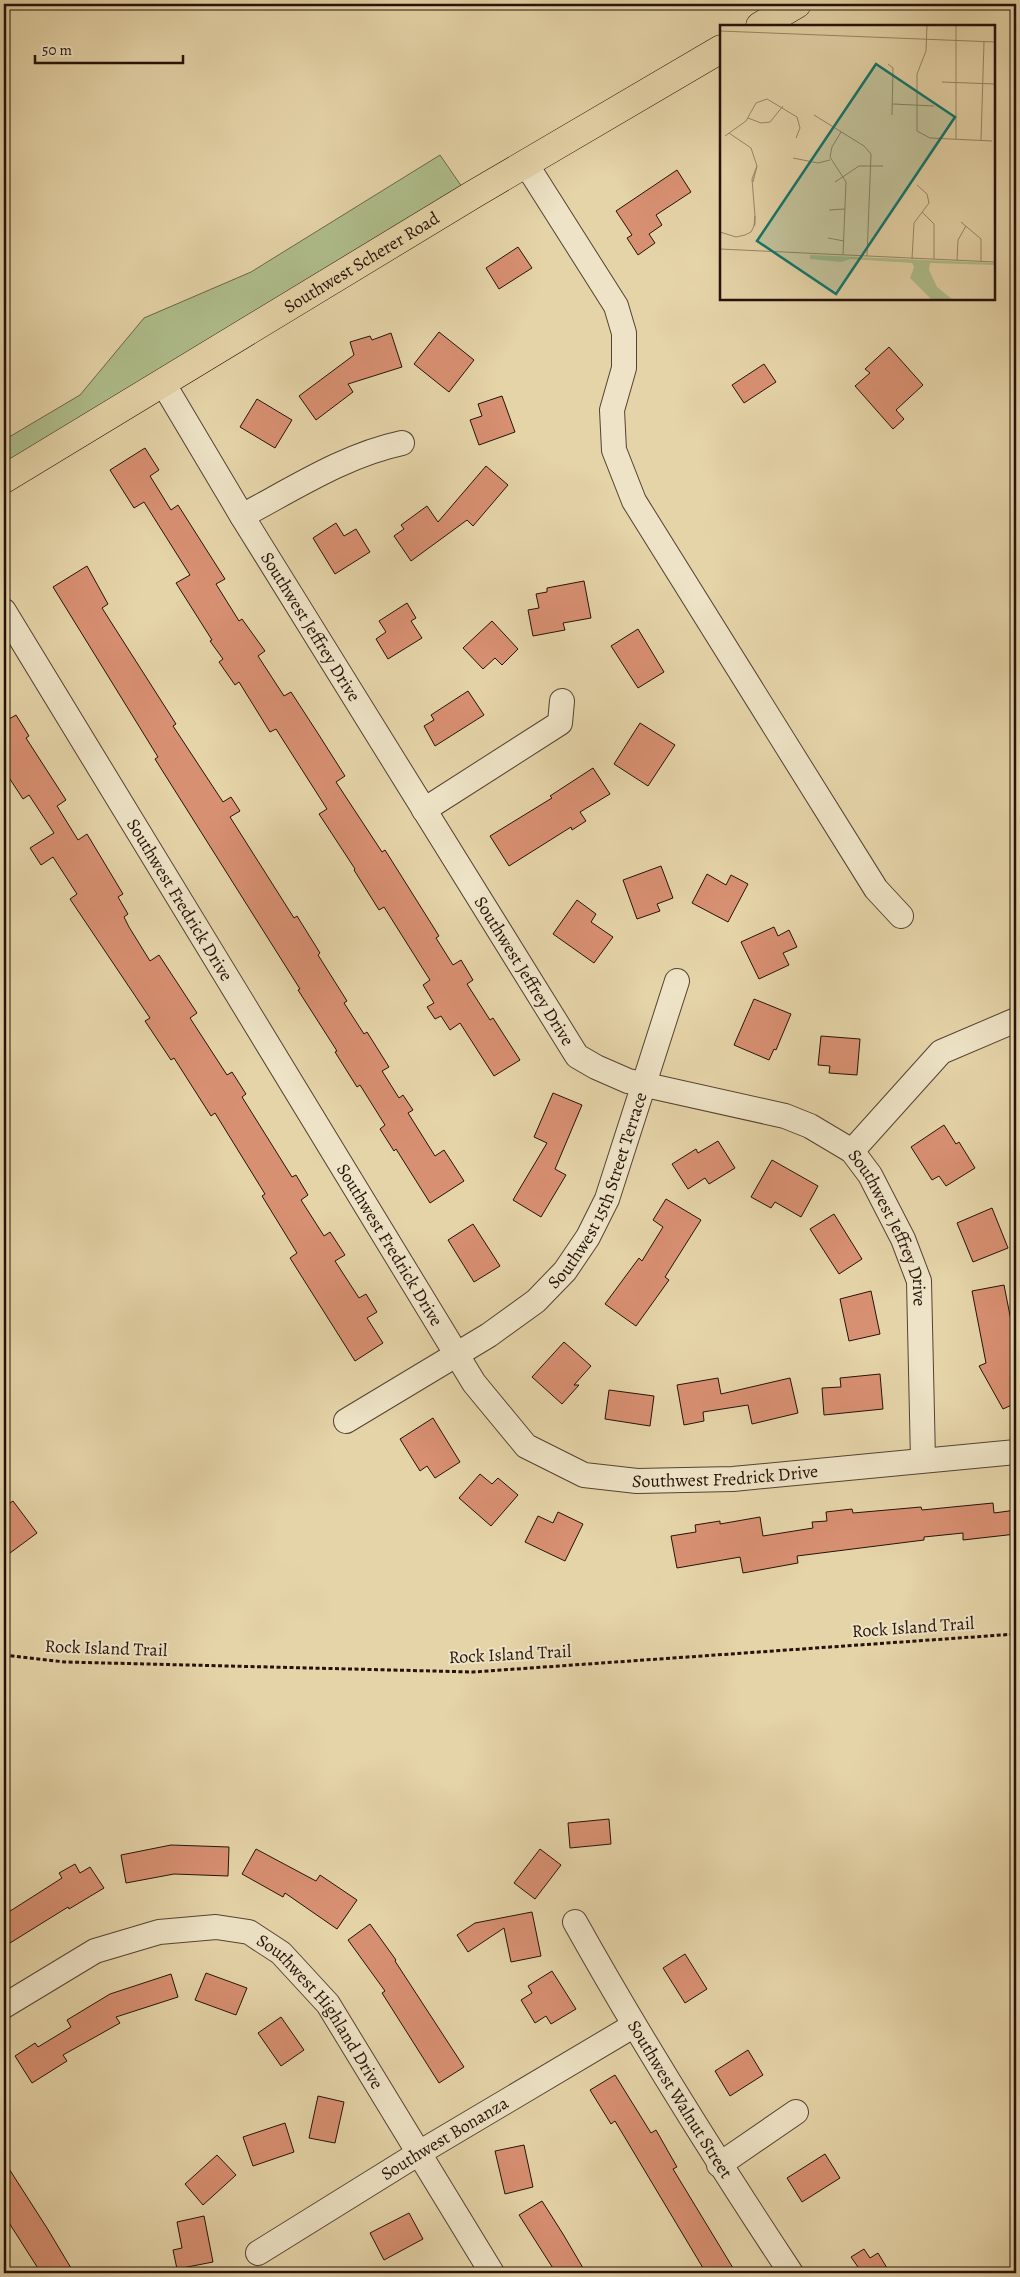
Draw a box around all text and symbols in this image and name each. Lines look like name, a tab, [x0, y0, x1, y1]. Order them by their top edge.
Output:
inset map	[720, 25, 995, 300]
scale bar	[35, 32, 182, 64]
text: 50 m	[42, 40, 72, 60]
street label: Southwest Scherer Road	[279, 206, 444, 319]
street label: Southwest Jeffrey Drive	[255, 547, 366, 706]
street label: Southwest Fredrick Drive	[121, 814, 238, 986]
street label: Southwest Jeffrey Drive	[469, 892, 580, 1050]
street label: Southwest 15th Street Terrace	[542, 1089, 653, 1294]
street label: Southwest Jeffrey Drive	[843, 1144, 932, 1307]
street label: Southwest Fredrick Drive	[331, 1159, 449, 1331]
street label: Southwest Fredrick Drive	[631, 1459, 819, 1493]
street label: Rock Island Trail	[851, 1611, 976, 1643]
street label: Rock Island Trail	[44, 1634, 168, 1662]
street label: Rock Island Trail	[448, 1639, 572, 1669]
street label: Southwest Highland Drive	[252, 1928, 389, 2094]
street label: Southwest Walnut Street	[622, 2015, 738, 2183]
street label: Southwest Bonanza	[376, 2090, 513, 2186]

